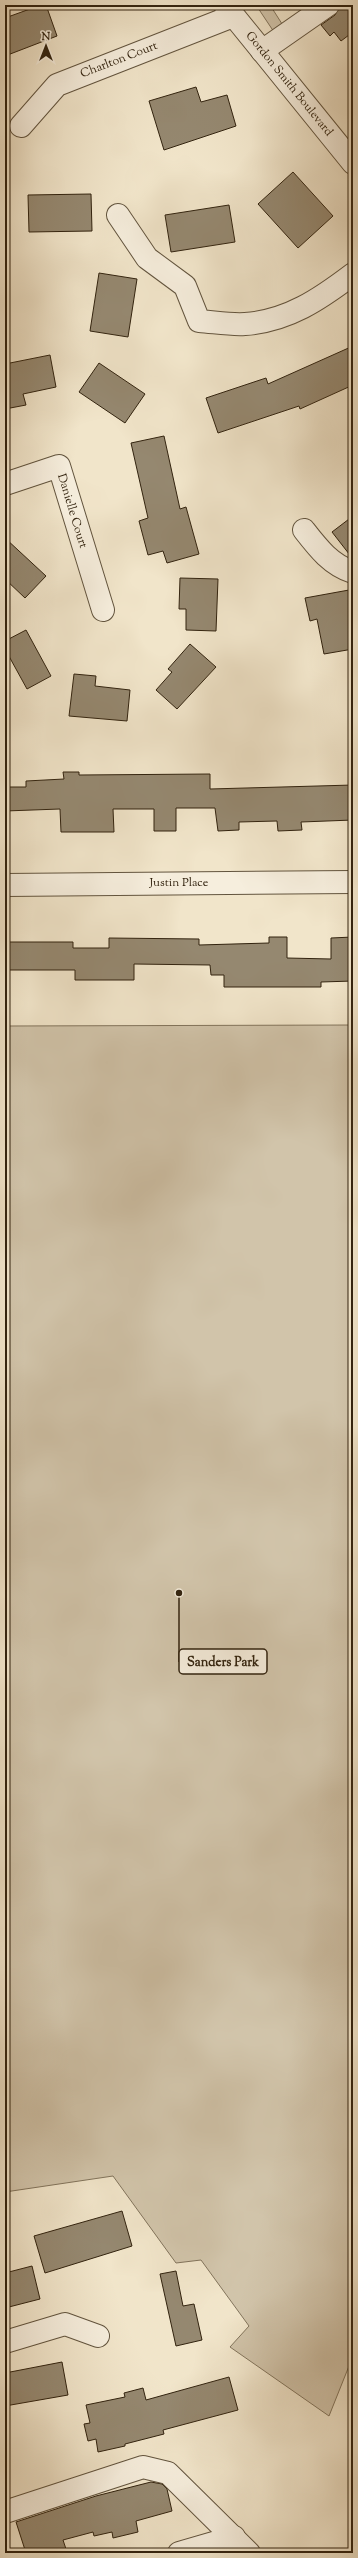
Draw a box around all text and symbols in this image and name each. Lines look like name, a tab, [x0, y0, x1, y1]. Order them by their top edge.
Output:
north arrow	[26, 26, 66, 66]
street label: Gordon Smith Boulevard	[241, 28, 337, 141]
text: N	[41, 29, 51, 45]
street label: Charlton Court	[78, 37, 160, 83]
street label: Danielle Court	[52, 471, 92, 551]
street label: Justin Place	[149, 874, 209, 892]
callout: Sanders Park	[179, 1649, 267, 1674]
text: Sanders Park	[187, 1654, 260, 1672]

